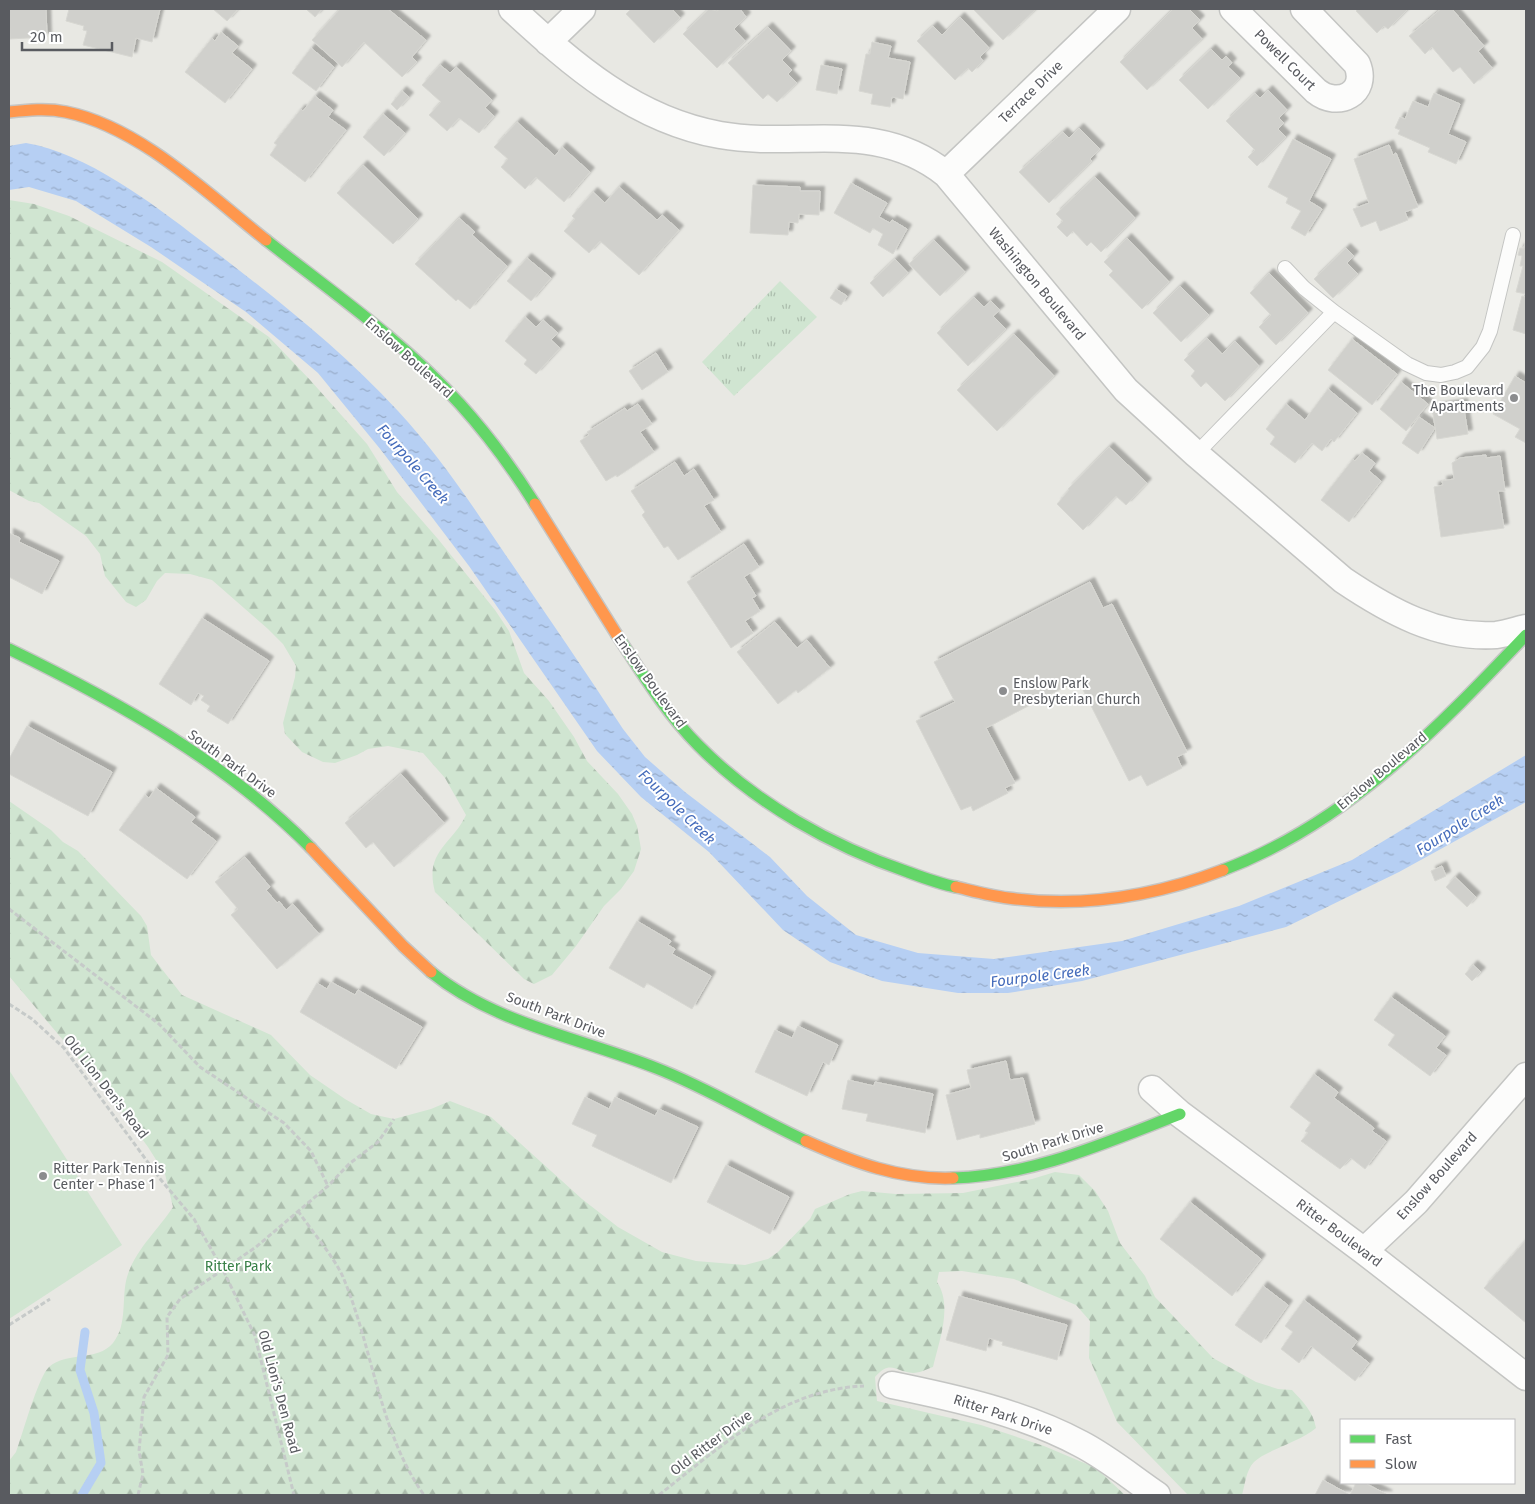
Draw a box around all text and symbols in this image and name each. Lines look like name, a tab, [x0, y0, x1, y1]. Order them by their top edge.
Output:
scale bar	[22, 20, 112, 52]
street label: Powell Court	[1251, 26, 1320, 95]
text: 20 m	[30, 28, 63, 46]
street label: Terrace Drive	[995, 57, 1067, 127]
street label: Washington Boulevard	[985, 224, 1089, 344]
street label: Enslow Boulevard	[362, 314, 456, 402]
place label: The Boulevard Apartments	[1413, 382, 1504, 415]
marker: The Boulevard Apartments	[1508, 392, 1520, 404]
water label: Fourpole Creek	[373, 420, 453, 508]
street label: Enslow Boulevard	[610, 631, 690, 731]
place label: Enslow Park Presbyterian Church	[1013, 675, 1140, 708]
marker: Enslow Park Presbyterian Church	[997, 685, 1009, 697]
street label: South Park Drive	[185, 726, 279, 802]
street label: Enslow Boulevard	[1334, 728, 1430, 814]
water label: Fourpole Creek	[635, 766, 719, 848]
water label: Fourpole Creek	[1413, 791, 1507, 859]
water label: Fourpole Creek	[989, 961, 1091, 991]
street label: South Park Drive	[504, 988, 608, 1042]
street label: Old Lion Den's Road	[60, 1032, 152, 1142]
street label: South Park Drive	[1000, 1119, 1106, 1165]
street label: Enslow Boulevard	[1393, 1129, 1481, 1223]
place label: Ritter Park Tennis Center - Phase 1	[53, 1160, 165, 1193]
marker: Ritter Park Tennis Center - Phase 1	[37, 1170, 49, 1182]
street label: Ritter Boulevard	[1293, 1195, 1385, 1271]
park label: Ritter Park	[205, 1258, 272, 1275]
street label: Old Lion's Den Road	[254, 1328, 304, 1456]
street label: Ritter Park Drive	[951, 1391, 1055, 1439]
street label: Old Ritter Drive	[667, 1407, 755, 1479]
legend	[1340, 1419, 1515, 1484]
text: Fast	[1385, 1430, 1412, 1448]
text: Slow	[1385, 1455, 1417, 1473]

